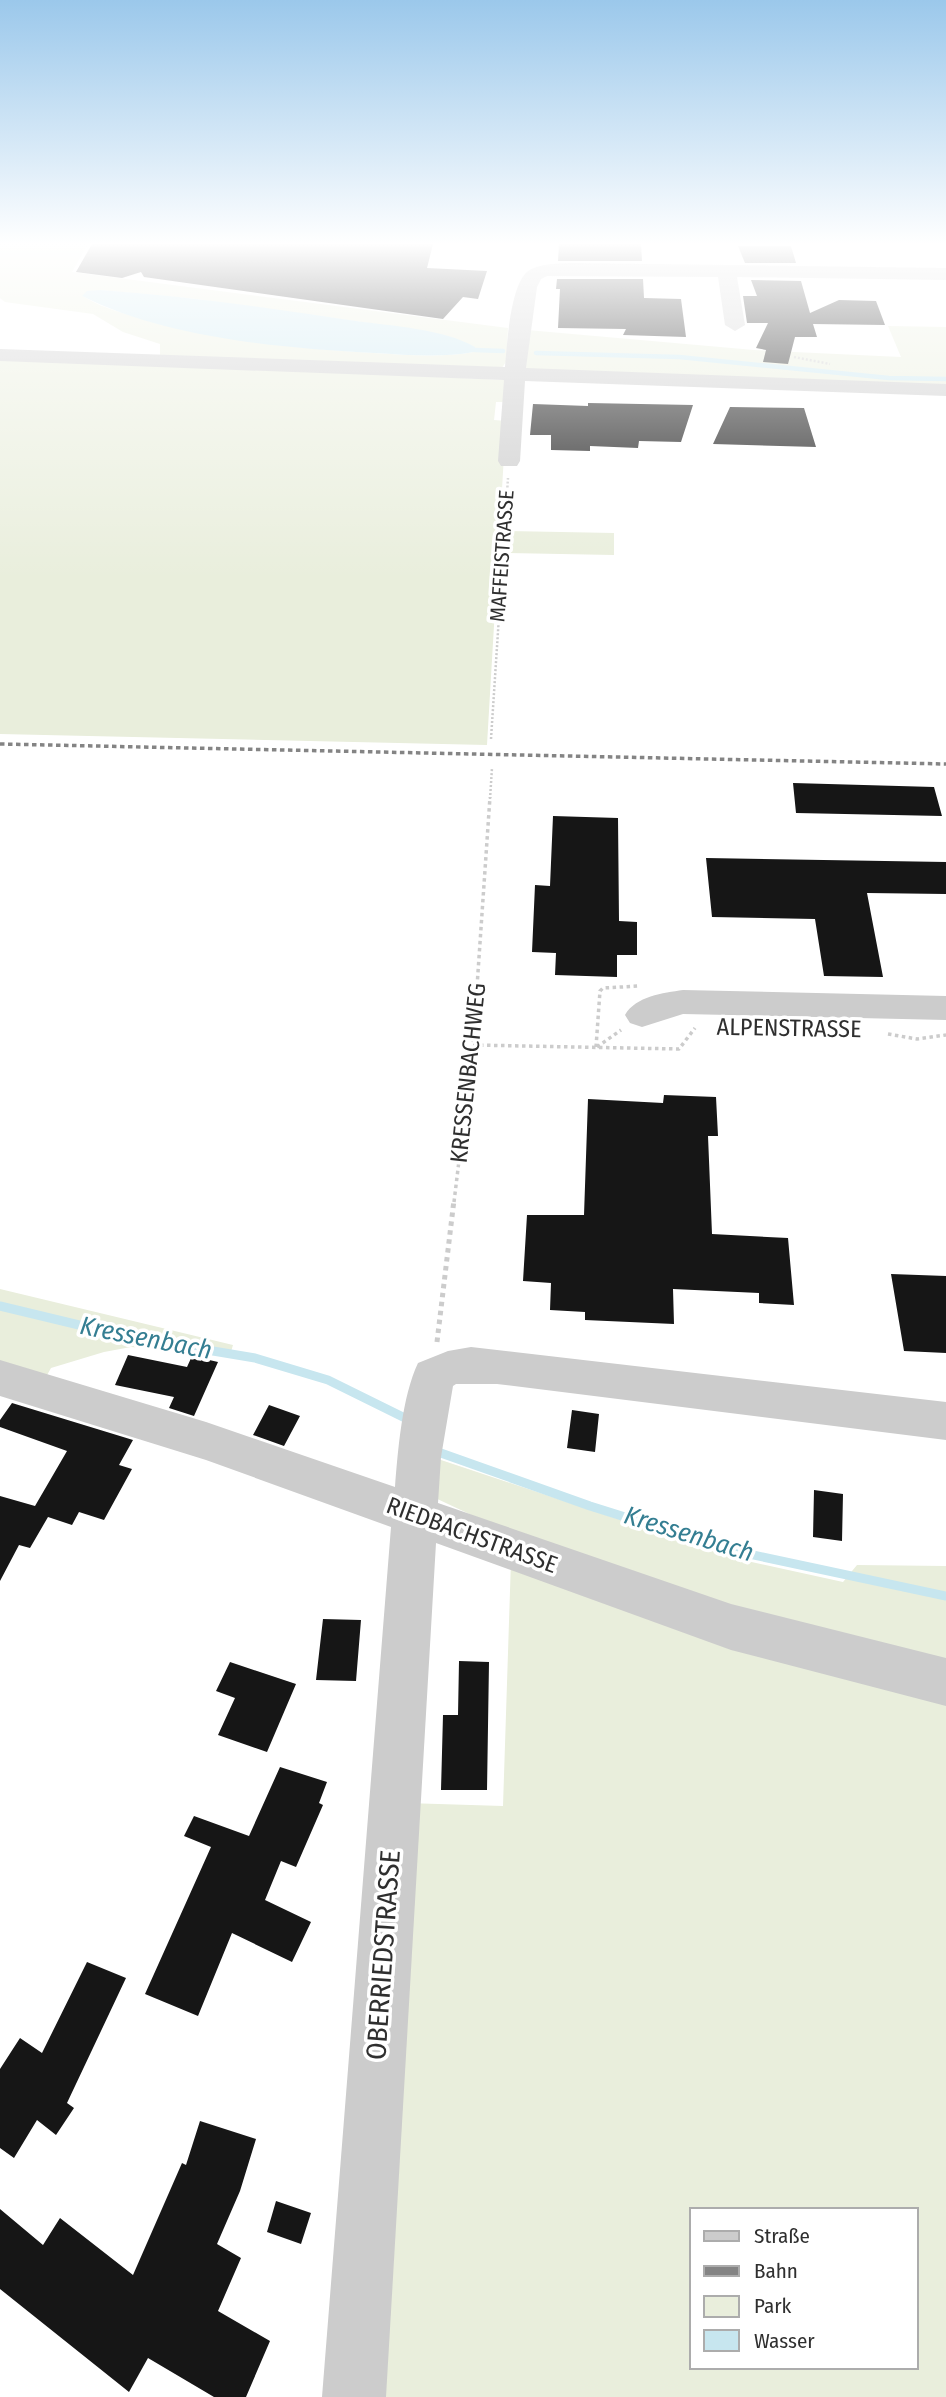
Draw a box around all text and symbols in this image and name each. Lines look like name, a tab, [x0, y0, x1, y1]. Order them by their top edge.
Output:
street label: MAFFEISTRASSE	[484, 489, 520, 623]
street label: KRESSENBACHWEG	[445, 982, 491, 1164]
street label: ALPENSTRASSE	[716, 1013, 862, 1043]
water label: Kressenbach	[77, 1310, 215, 1366]
street label: RIEDBACHSTRASSE	[383, 1491, 561, 1579]
water label: Kressenbach	[620, 1500, 758, 1568]
street label: OBERRIEDSTRASSE	[359, 1849, 407, 2061]
legend	[690, 2208, 918, 2369]
text: Straße	[754, 2223, 810, 2249]
text: Bahn	[754, 2258, 798, 2284]
text: Park	[754, 2293, 792, 2319]
text: Wasser	[754, 2328, 815, 2354]

